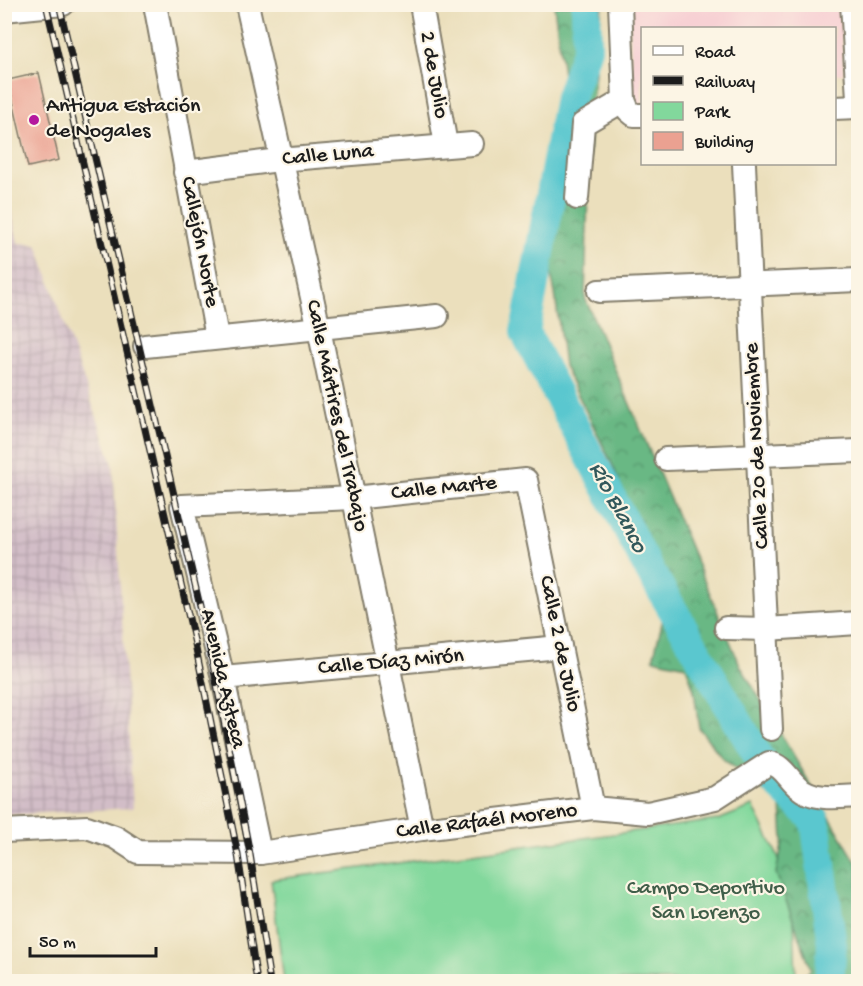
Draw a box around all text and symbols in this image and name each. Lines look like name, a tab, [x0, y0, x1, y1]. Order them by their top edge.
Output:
legend	[641, 27, 836, 165]
street label: 2 de Julio	[413, 29, 453, 121]
text: Road	[695, 43, 736, 64]
text: Railway	[695, 73, 755, 94]
place label: Antigua Estación de Nogales	[46, 94, 201, 145]
text: Park	[694, 103, 731, 124]
marker: Antigua Estación de Nogales	[27, 113, 41, 127]
text: Building	[694, 133, 754, 154]
street label: Calle Luna	[281, 139, 375, 173]
street label: Callejón Norte	[174, 174, 225, 310]
street label: Calle Mártires del Trabajo	[299, 298, 373, 534]
street label: Calle 20 de Noviembre	[740, 342, 776, 550]
water label: Río Blanco	[581, 458, 654, 560]
street label: Calle Marte	[390, 470, 499, 507]
street label: Calle 2 de Julio	[532, 573, 586, 715]
street label: Avenida Azteca	[193, 607, 251, 752]
street label: Calle Díaz Mirón	[317, 644, 466, 682]
street label: Calle Rafaél Moreno	[395, 798, 579, 846]
park label: Campo Deportivo San Lorenzo	[627, 876, 785, 927]
scale bar	[30, 920, 156, 958]
text: 50 m	[39, 933, 76, 954]

